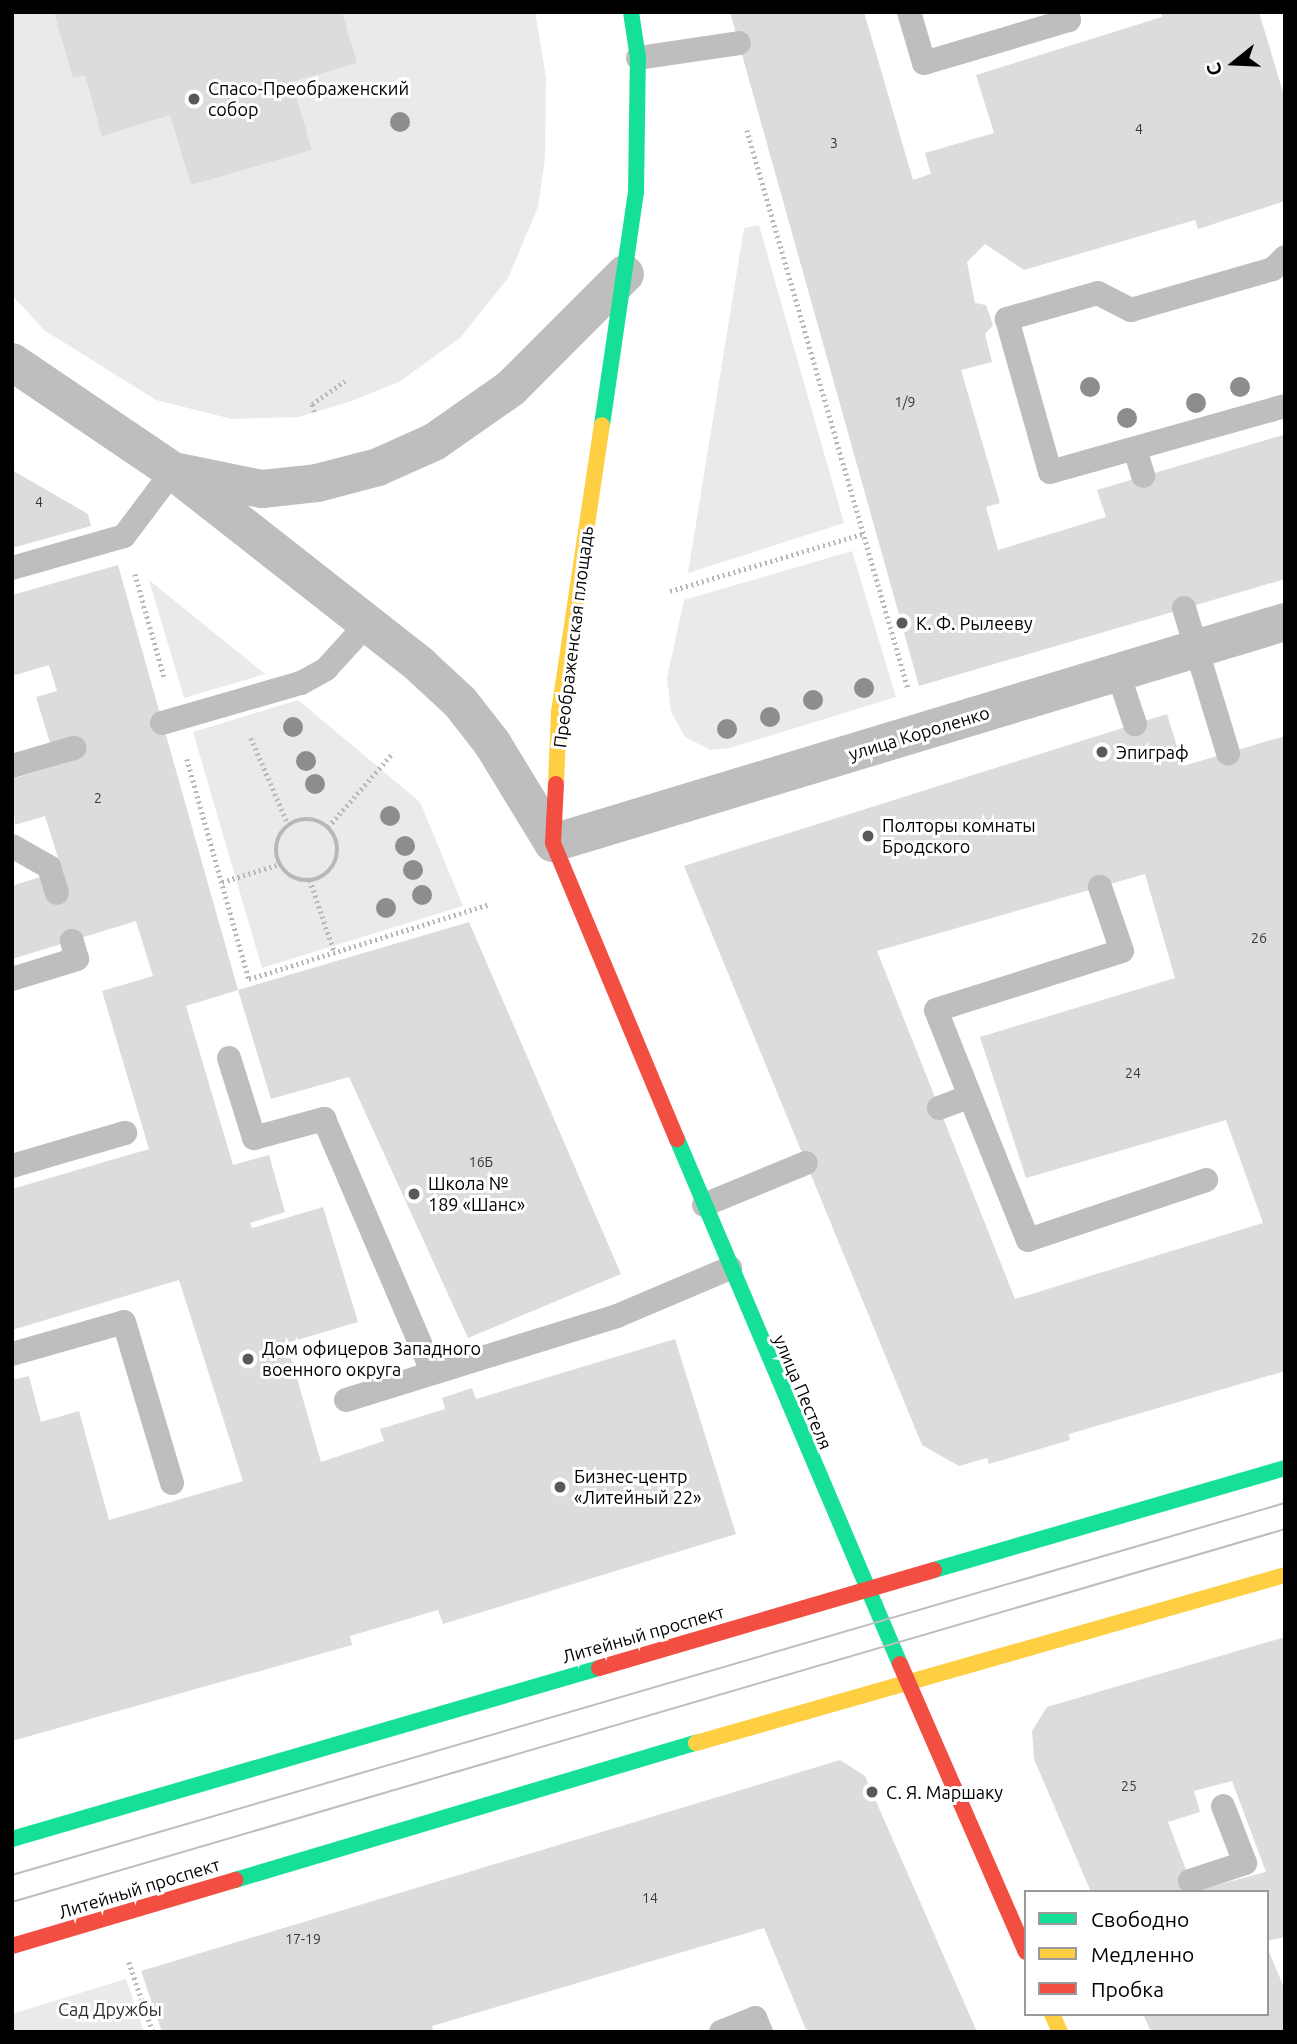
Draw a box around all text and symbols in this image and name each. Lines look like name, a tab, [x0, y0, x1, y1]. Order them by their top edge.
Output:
north arrow	[1199, 28, 1269, 98]
text: С	[1202, 60, 1226, 79]
place label: Спасо-Преображенский собор	[208, 78, 409, 120]
marker: Спасо-Преображенский собор	[186, 91, 202, 107]
house number: 4	[1135, 121, 1143, 137]
house number: 3	[830, 135, 838, 151]
house number: 1/9	[895, 394, 915, 410]
house number: 4	[35, 494, 43, 510]
street label: Преображенская площадь	[549, 525, 597, 749]
place label: К. Ф. Рылееву	[916, 612, 1033, 634]
marker: К. Ф. Рылееву	[894, 615, 910, 631]
street label: улица Короленко	[846, 701, 992, 765]
place label: Эпиграф	[1116, 741, 1189, 763]
marker: Эпиграф	[1094, 744, 1110, 760]
house number: 2	[94, 790, 102, 806]
place label: Полторы комнаты Бродского	[882, 815, 1036, 858]
marker: Полторы комнаты Бродского	[860, 828, 876, 844]
house number: 26	[1251, 930, 1267, 946]
house number: 24	[1125, 1065, 1141, 1081]
house number: 16Б	[469, 1154, 493, 1170]
place label: Школа № 189 «Шанс»	[428, 1173, 525, 1216]
marker: Школа № 189 «Шанс»	[406, 1186, 422, 1202]
street label: улица Пестеля	[769, 1331, 837, 1453]
place label: Дом офицеров Западного военного округа	[262, 1338, 481, 1380]
marker: Дом офицеров Западного военного округа	[240, 1351, 256, 1367]
place label: Бизнес-центр «Литейный 22»	[574, 1466, 702, 1508]
marker: Бизнес-центр «Литейный 22»	[552, 1479, 568, 1495]
street label: Литейный проспект	[559, 1601, 727, 1667]
house number: 25	[1121, 1778, 1137, 1794]
place label: С. Я. Маршаку	[886, 1781, 1003, 1803]
marker: С. Я. Маршаку	[864, 1784, 880, 1800]
street label: Литейный проспект	[56, 1853, 222, 1923]
house number: 14	[642, 1890, 658, 1906]
legend	[1024, 1890, 1269, 2016]
text: Свободно	[1091, 1907, 1189, 1931]
house number: 17-19	[285, 1931, 321, 1947]
text: Медленно	[1091, 1942, 1194, 1966]
text: Пробка	[1091, 1977, 1164, 2001]
park label: Сад Дружбы	[58, 1998, 162, 2020]

